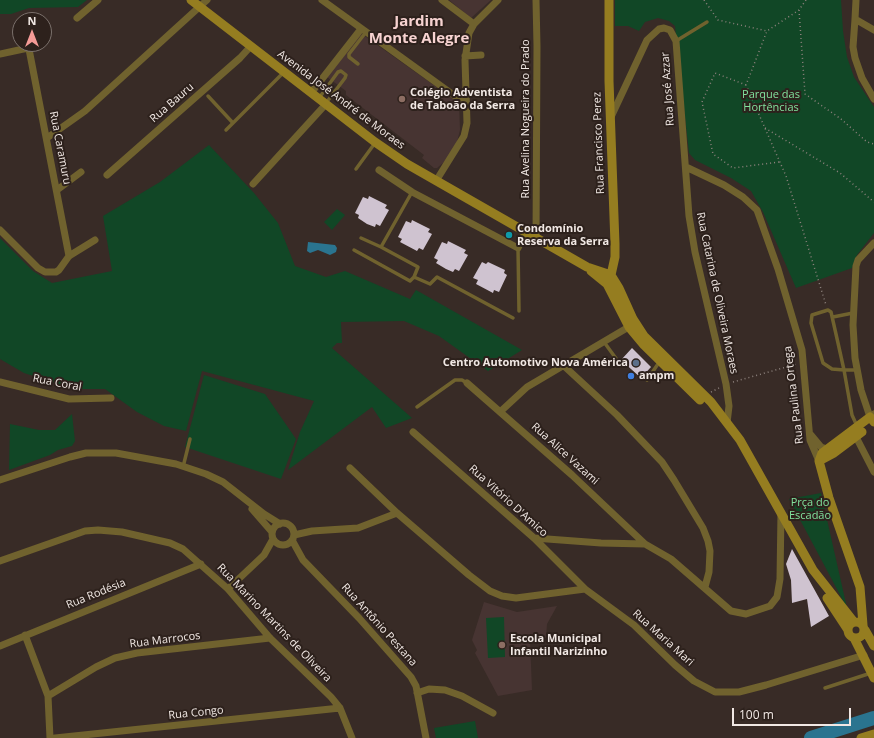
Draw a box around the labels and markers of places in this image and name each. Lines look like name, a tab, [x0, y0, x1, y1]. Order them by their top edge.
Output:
place label: Colégio Adventista de Taboão da Serra	[410, 86, 515, 112]
marker: Colégio Adventista de Taboão da Serra	[397, 94, 407, 104]
place label: Condomínio Reserva da Serra	[517, 222, 609, 248]
marker: Condomínio Reserva da Serra	[504, 230, 514, 240]
place label: Centro Automotivo Nova América	[443, 356, 628, 370]
marker: Centro Automotivo Nova América	[631, 358, 641, 368]
place label: ampm	[639, 369, 674, 383]
marker: ampm	[626, 371, 636, 381]
place label: Escola Municipal Infantil Narizinho	[510, 632, 607, 658]
marker: Escola Municipal Infantil Narizinho	[497, 640, 507, 650]

